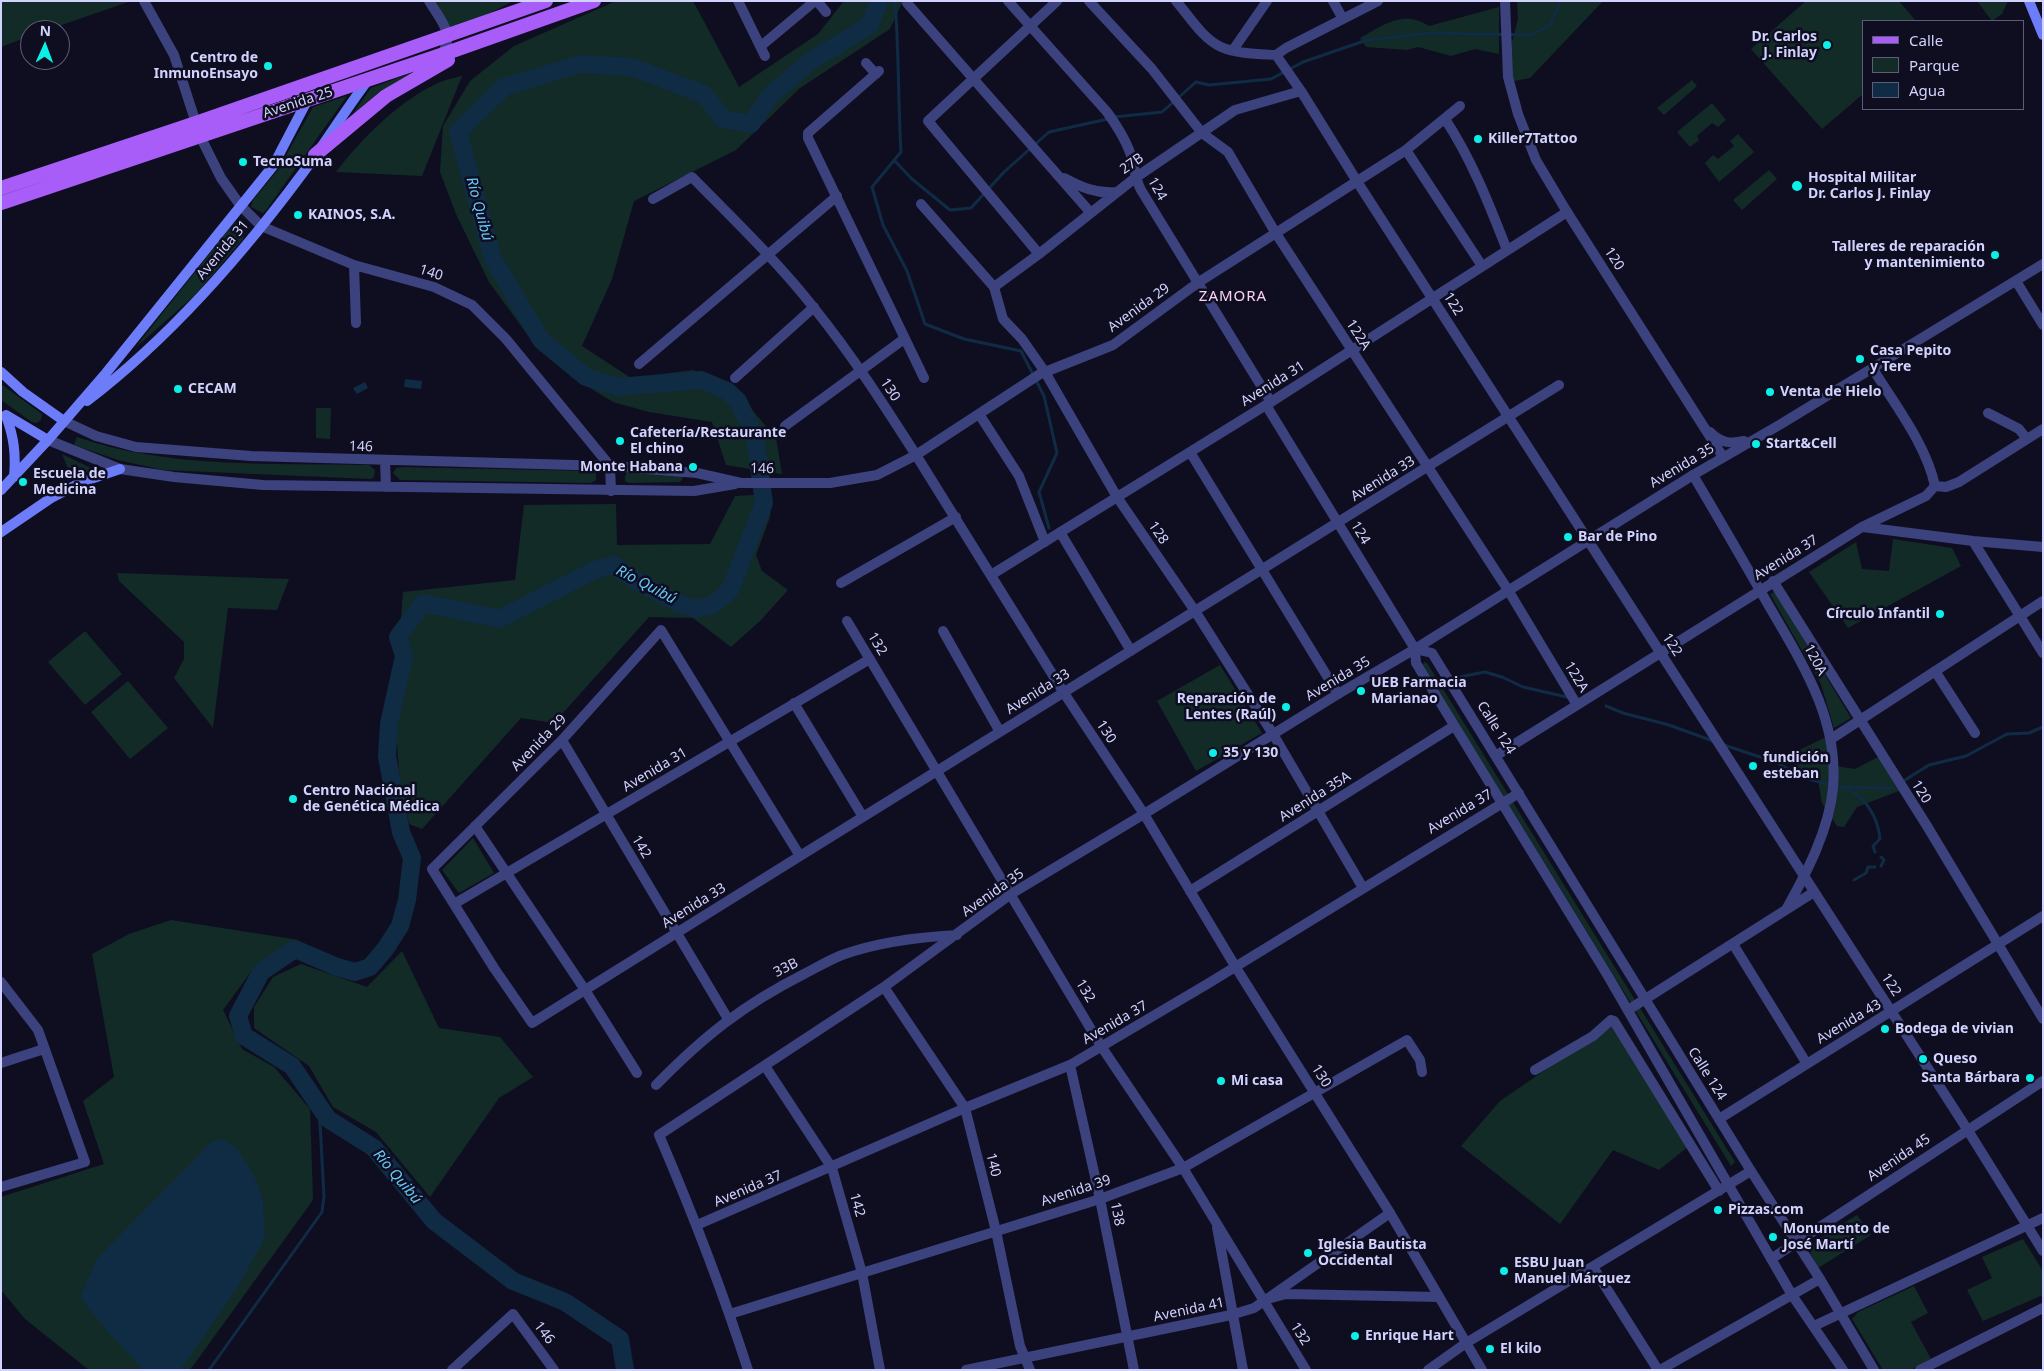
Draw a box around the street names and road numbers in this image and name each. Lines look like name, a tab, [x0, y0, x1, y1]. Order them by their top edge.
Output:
street label: Avenida 25	[261, 84, 335, 122]
street label: 27B	[1117, 150, 1147, 178]
street label: 124	[1144, 174, 1170, 204]
street label: Avenida 31	[193, 217, 253, 283]
street label: 120	[1600, 244, 1628, 274]
street label: 140	[417, 261, 445, 285]
street label: Avenida 29	[1105, 280, 1173, 336]
street label: 122	[1440, 289, 1466, 319]
street label: 122A	[1342, 317, 1374, 353]
street label: Avenida 31	[1238, 358, 1308, 410]
street label: 130	[876, 375, 904, 405]
street label: 146	[349, 438, 373, 456]
street label: Avenida 35	[1647, 440, 1717, 492]
street label: Avenida 33	[1348, 453, 1418, 505]
street label: 146	[750, 460, 774, 478]
street label: 128	[1144, 518, 1172, 548]
street label: 124	[1347, 518, 1373, 548]
street label: Avenida 37	[1751, 532, 1821, 584]
street label: 132	[864, 629, 890, 659]
street label: 122	[1658, 630, 1686, 660]
street label: 120A	[1800, 642, 1830, 678]
street label: Avenida 35	[1303, 653, 1373, 705]
street label: 122A	[1560, 659, 1592, 695]
street label: Avenida 33	[1003, 666, 1073, 718]
street label: Calle 124	[1473, 698, 1519, 758]
street label: Avenida 29	[508, 711, 570, 775]
street label: 130	[1092, 717, 1120, 747]
street label: Avenida 31	[620, 744, 690, 796]
street label: Avenida 35A	[1276, 768, 1354, 826]
street label: 120	[1908, 777, 1934, 807]
street label: Avenida 37	[1425, 786, 1495, 838]
street label: 142	[628, 832, 654, 862]
street label: Avenida 35	[959, 865, 1027, 921]
street label: Avenida 33	[659, 880, 729, 932]
street label: 33B	[771, 955, 801, 981]
street label: 122	[1877, 970, 1905, 1000]
street label: 132	[1072, 976, 1098, 1006]
street label: Avenida 43	[1814, 996, 1884, 1048]
street label: Avenida 37	[1079, 998, 1151, 1048]
street label: Calle 124	[1684, 1044, 1730, 1104]
street label: 130	[1308, 1061, 1334, 1091]
street label: Avenida 45	[1864, 1131, 1934, 1185]
street label: 140	[982, 1151, 1004, 1179]
street label: Avenida 37	[711, 1167, 785, 1211]
street label: Avenida 39	[1039, 1172, 1113, 1210]
street label: 142	[846, 1191, 868, 1219]
street label: 138	[1106, 1201, 1128, 1227]
street label: Avenida 41	[1152, 1294, 1226, 1326]
street label: 146	[530, 1318, 558, 1348]
street label: 132	[1287, 1319, 1313, 1349]

